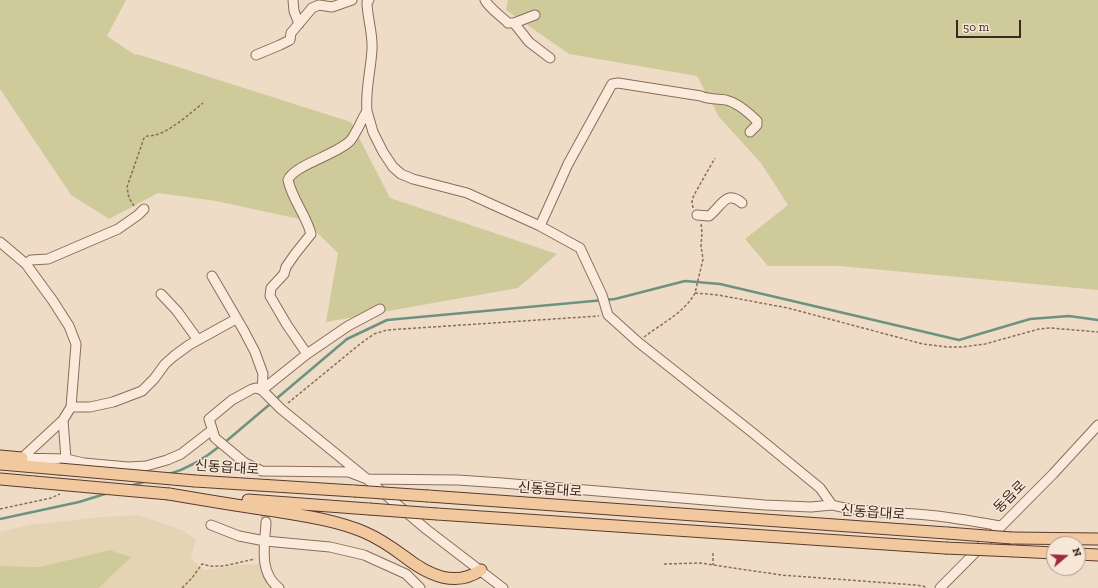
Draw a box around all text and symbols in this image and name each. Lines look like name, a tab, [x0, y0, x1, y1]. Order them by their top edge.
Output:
scale bar	[958, 12, 1023, 38]
text: 50 m	[963, 20, 989, 34]
street label: 신동읍대로	[194, 457, 260, 479]
street label: 동읍로	[990, 477, 1030, 517]
street label: 신동읍대로	[517, 479, 583, 501]
street label: 신동읍대로	[840, 502, 906, 524]
north arrow	[1046, 536, 1086, 576]
text: N	[1069, 546, 1084, 558]

